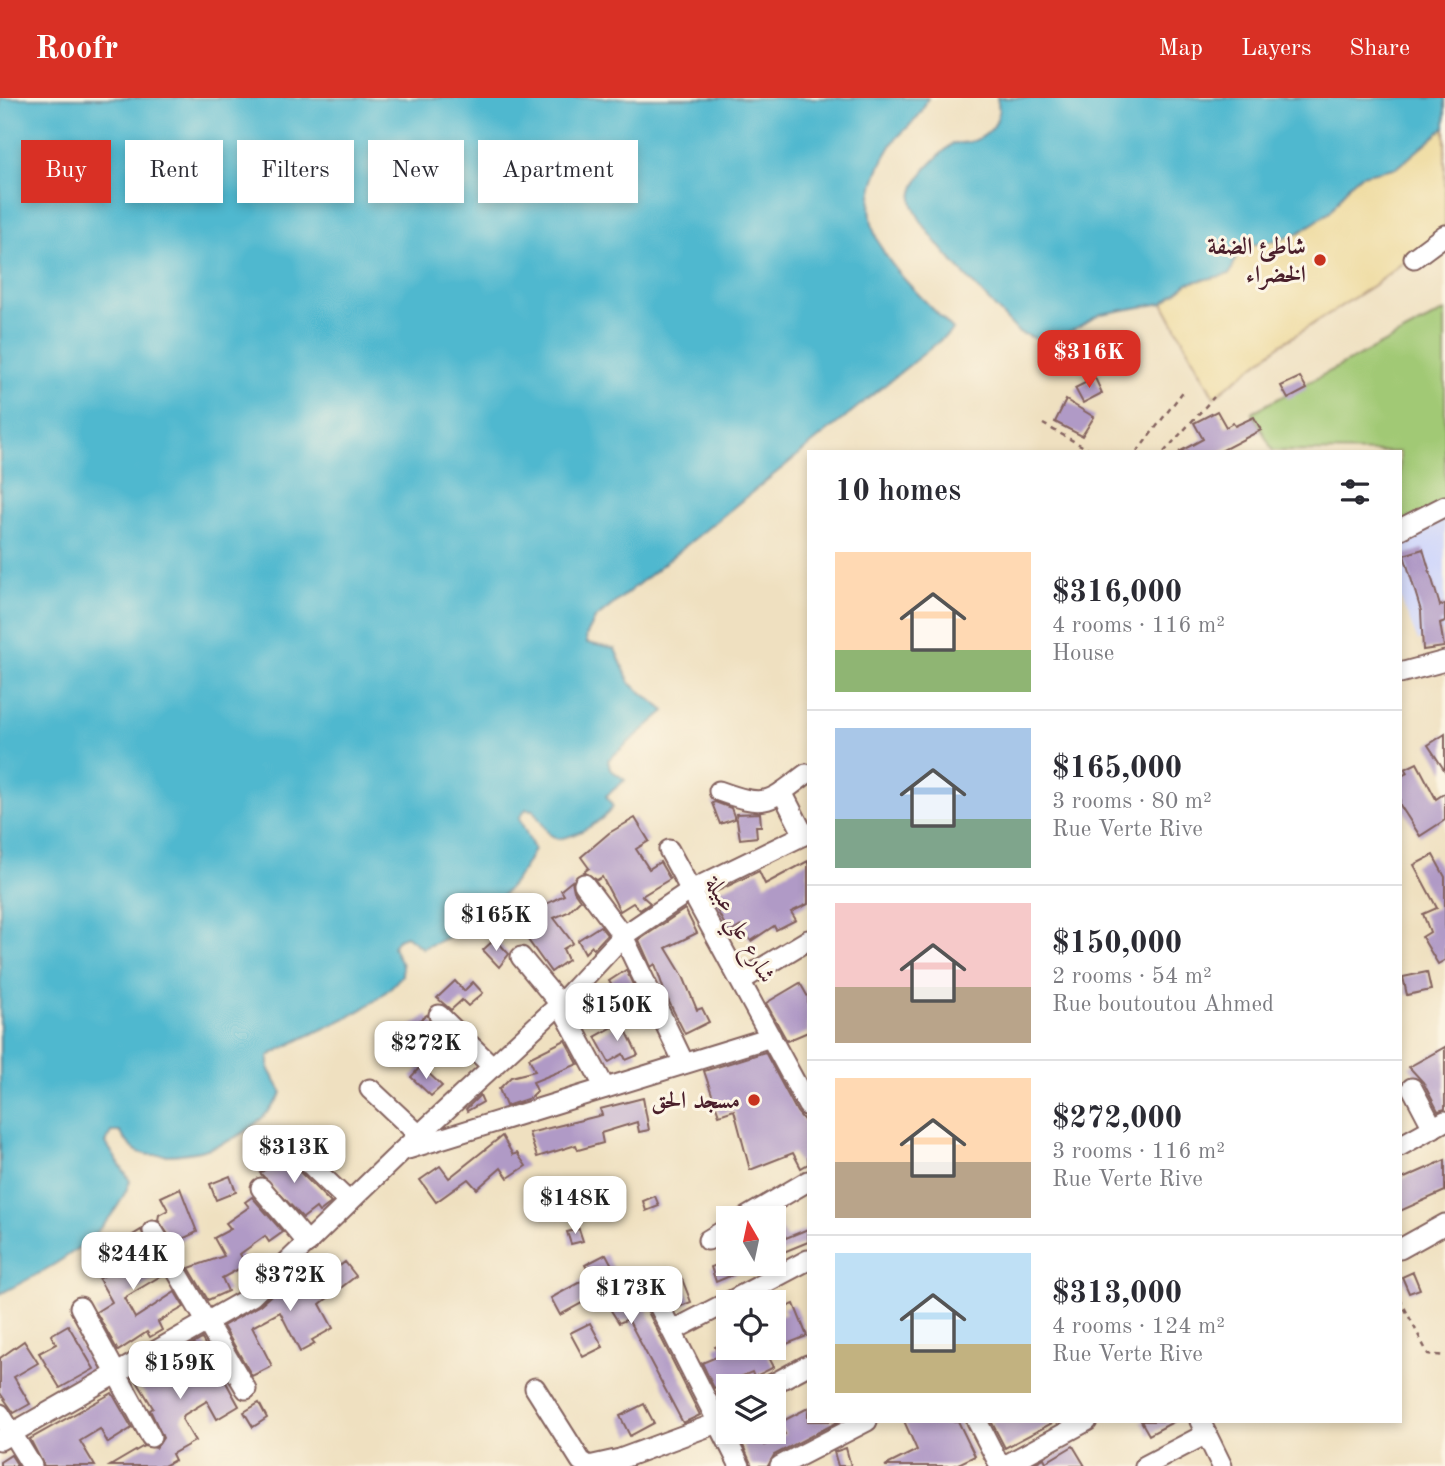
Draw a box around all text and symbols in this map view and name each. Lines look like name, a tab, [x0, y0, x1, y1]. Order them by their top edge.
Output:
text: Roofr	[35, 33, 118, 66]
text: Map	[1159, 37, 1203, 61]
text: Layers	[1241, 37, 1311, 61]
text: Share	[1349, 37, 1410, 61]
chip: Buy	[21, 140, 111, 203]
chip: Rent	[125, 140, 223, 203]
chip: Filters	[237, 140, 354, 203]
chip: New	[368, 140, 464, 203]
chip: Apartment	[478, 140, 638, 203]
place label: شاطئ الضفة الخضراء	[1208, 235, 1306, 290]
marker: شاطئ الضفة الخضراء	[1312, 252, 1328, 268]
pin: $316K	[1040, 330, 1138, 390]
text: $316K	[1053, 341, 1125, 364]
icon: filters	[1336, 473, 1374, 511]
text: 10 homes	[835, 477, 961, 507]
text: $316,000	[1052, 578, 1182, 608]
icon: home	[891, 580, 975, 664]
text: 4 rooms · 116 m²	[1052, 614, 1225, 637]
text: House	[1052, 642, 1114, 665]
text: $165,000	[1052, 754, 1182, 784]
icon: home	[891, 756, 975, 840]
text: 3 rooms · 80 m²	[1052, 790, 1212, 813]
text: Rue Verte Rive	[1052, 818, 1203, 841]
street label: شارع علي عبيلة	[692, 872, 778, 992]
pin: $165K	[447, 894, 545, 953]
text: $165K	[460, 904, 532, 927]
text: $150,000	[1052, 929, 1182, 959]
icon: home	[891, 931, 975, 1015]
text: 2 rooms · 54 m²	[1052, 965, 1212, 988]
pin: $150K	[568, 984, 666, 1043]
text: Rue boutoutou Ahmed	[1052, 993, 1274, 1016]
text: $150K	[581, 994, 653, 1017]
pin: $272K	[377, 1021, 475, 1081]
text: $272K	[390, 1032, 462, 1055]
place label: مسجد الحق	[651, 1090, 740, 1115]
marker: مسجد الحق	[746, 1092, 762, 1108]
text: $272,000	[1052, 1104, 1182, 1134]
icon: home	[891, 1106, 975, 1190]
pin: $313K	[245, 1126, 343, 1185]
text: $313K	[258, 1136, 330, 1159]
text: 3 rooms · 116 m²	[1052, 1140, 1225, 1163]
text: Rue Verte Rive	[1052, 1168, 1203, 1191]
pin: $148K	[526, 1176, 624, 1236]
text: $148K	[539, 1187, 611, 1210]
north arrow	[716, 1206, 786, 1276]
map controls	[716, 1206, 786, 1444]
pin: $244K	[84, 1232, 182, 1292]
text: $244K	[97, 1243, 169, 1266]
pin: $372K	[241, 1254, 339, 1313]
text: $372K	[254, 1264, 326, 1287]
pin: $173K	[582, 1266, 680, 1326]
text: $173K	[595, 1277, 667, 1300]
text: $313,000	[1052, 1279, 1182, 1309]
icon: home	[891, 1281, 975, 1365]
button: locate	[716, 1290, 786, 1360]
text: 4 rooms · 124 m²	[1052, 1315, 1225, 1338]
pin: $159K	[131, 1342, 229, 1401]
text: Rue Verte Rive	[1052, 1343, 1203, 1366]
text: $159K	[144, 1352, 216, 1375]
button: layers	[716, 1374, 786, 1444]

